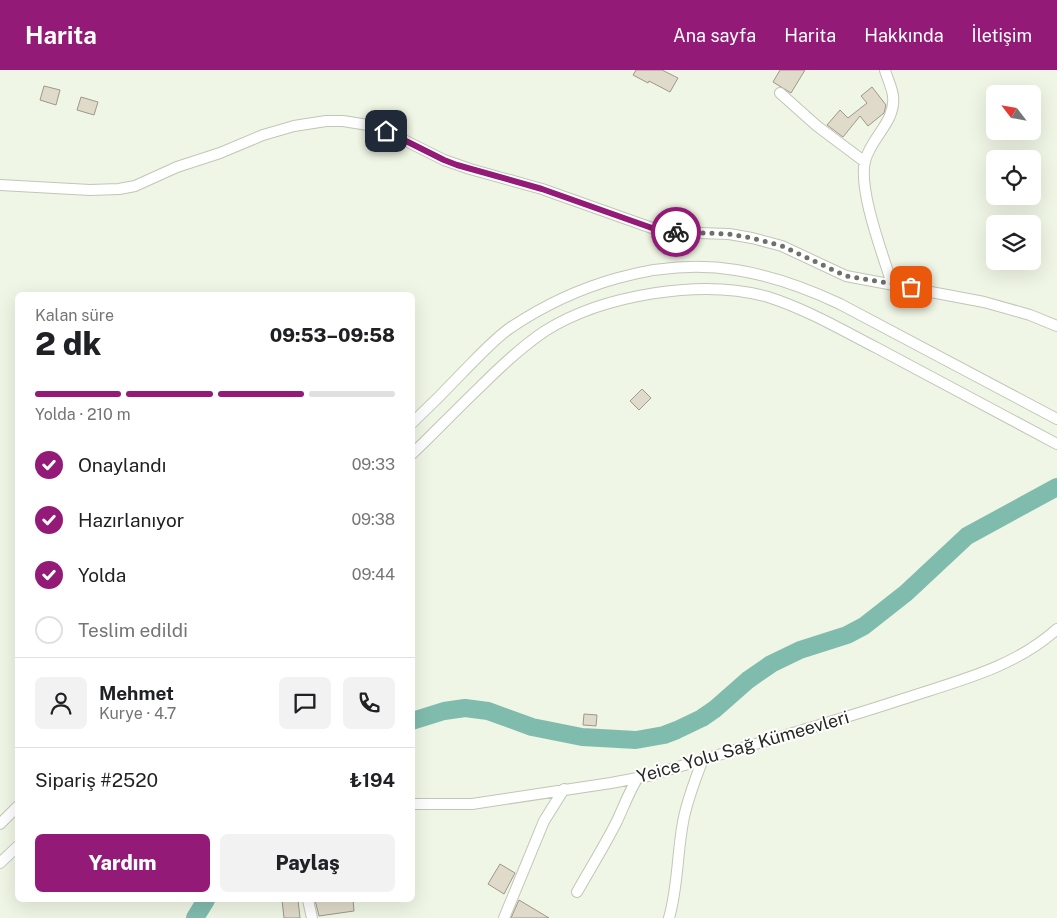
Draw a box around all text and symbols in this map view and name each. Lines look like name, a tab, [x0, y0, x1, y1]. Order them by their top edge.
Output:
text: Harita	[25, 21, 97, 49]
text: Ana sayfa	[673, 25, 756, 46]
text: Harita	[784, 25, 836, 46]
text: Hakkında	[864, 25, 944, 46]
text: İletişim	[972, 25, 1032, 46]
north arrow	[986, 85, 1041, 140]
map controls	[986, 85, 1041, 270]
pin	[365, 110, 407, 152]
icon: home	[372, 117, 400, 145]
button: locate	[986, 150, 1041, 205]
courier	[651, 207, 701, 257]
button: layers	[986, 215, 1041, 270]
icon: bike	[662, 218, 690, 246]
pin	[890, 266, 932, 308]
icon: bag	[897, 273, 925, 301]
text: Kalan süre	[35, 306, 114, 325]
text: 09:53–09:58	[270, 324, 395, 346]
text: 2 dk	[35, 325, 101, 362]
text: Yolda · 210 m	[35, 405, 131, 424]
icon: check	[35, 451, 63, 479]
text: Onaylandı	[78, 454, 166, 476]
text: 09:33	[352, 455, 395, 474]
icon: check	[35, 506, 63, 534]
text: Hazırlanıyor	[78, 509, 184, 531]
text: 09:38	[351, 510, 395, 529]
icon: check	[35, 561, 63, 589]
text: Yolda	[78, 564, 126, 586]
text: 09:44	[352, 565, 395, 584]
text: Teslim edildi	[78, 619, 188, 641]
button: person	[35, 677, 87, 729]
button: chat	[279, 677, 331, 729]
button: phone	[343, 677, 395, 729]
text: Mehmet	[99, 682, 174, 704]
text: Kurye · 4.7	[99, 704, 176, 723]
street label: Yeice Yolu Sağ Kümeevleri	[634, 706, 851, 787]
text: Sipariş #2520	[35, 769, 158, 791]
text: ₺194	[349, 769, 395, 791]
button: Yardım	[35, 834, 210, 892]
button: Paylaş	[220, 834, 395, 892]

